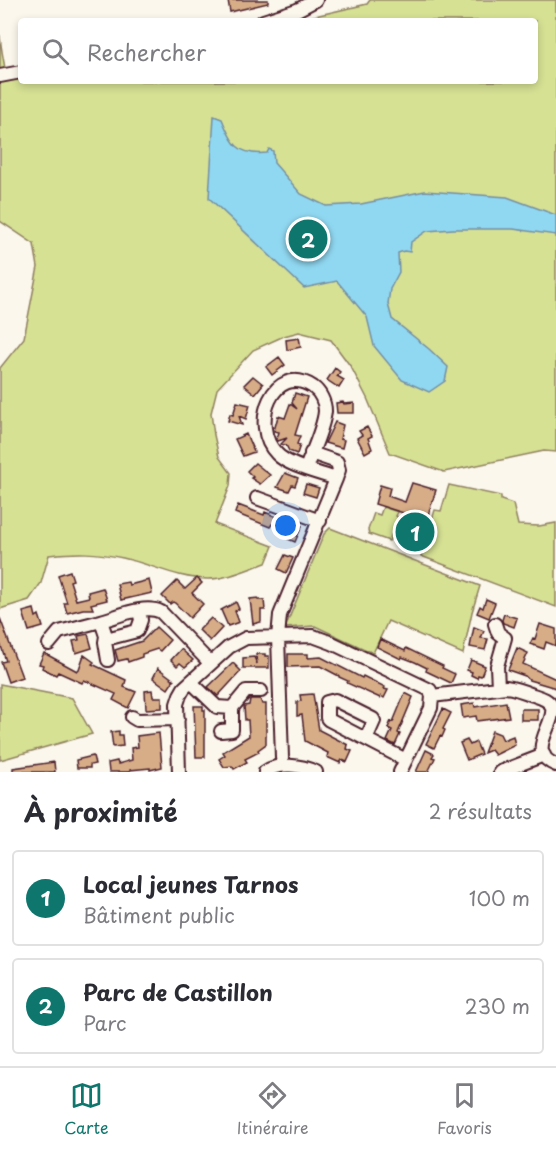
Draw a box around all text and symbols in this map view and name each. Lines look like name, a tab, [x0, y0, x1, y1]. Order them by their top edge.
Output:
search box	[18, 18, 538, 84]
icon: search	[39, 35, 72, 68]
text: Rechercher	[87, 35, 206, 68]
pin: 2	[288, 216, 328, 262]
pin: 1	[396, 510, 434, 554]
your location	[271, 511, 300, 540]
text: À proximité	[24, 792, 178, 831]
text: 2 résultats	[429, 796, 532, 826]
text: Local jeunes Tarnos	[83, 867, 298, 900]
text: 1	[41, 883, 50, 913]
text: 100 m	[469, 883, 530, 913]
text: Bâtiment public	[83, 900, 235, 930]
text: Parc de Castillon	[83, 975, 273, 1008]
text: 2	[38, 991, 53, 1021]
text: 230 m	[465, 991, 530, 1021]
text: Parc	[83, 1008, 126, 1038]
tab: Carte	[64, 1079, 108, 1139]
tab: Itinéraire	[237, 1079, 309, 1139]
tab: Favoris	[437, 1079, 492, 1139]

